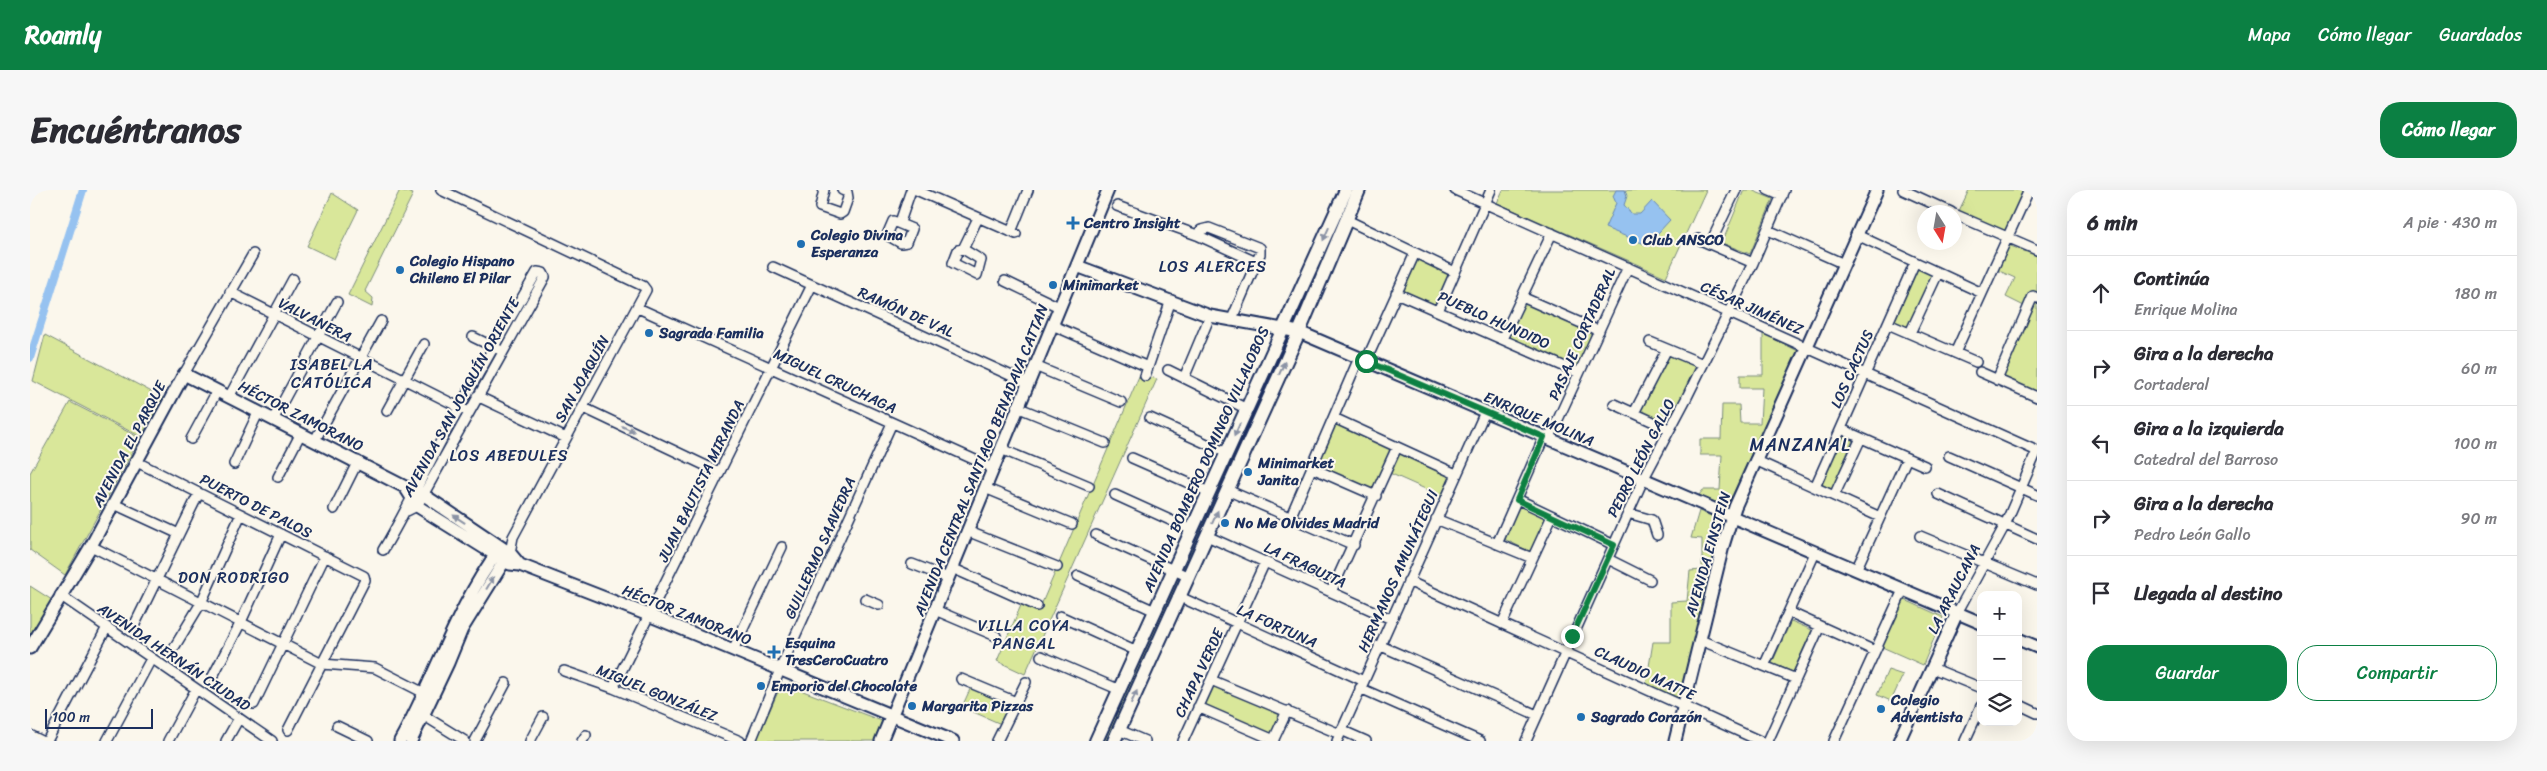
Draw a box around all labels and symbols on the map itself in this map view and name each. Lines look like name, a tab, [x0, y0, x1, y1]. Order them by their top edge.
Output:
north arrow	[1917, 205, 1962, 250]
place label: Centro Insight	[1083, 210, 1181, 236]
marker: Centro Insight	[1066, 216, 1080, 230]
place label: Colegio Divina Esperanza	[810, 222, 904, 265]
one-way arrow	[1321, 227, 1329, 241]
place label: Club ANSCO	[1642, 227, 1724, 253]
marker: Club ANSCO	[1627, 234, 1639, 246]
marker: Colegio Divina Esperanza	[795, 238, 807, 250]
place label: Colegio Hispano Chileno El Pilar	[409, 248, 515, 291]
district label: LOS ALERCES	[1159, 252, 1267, 281]
street label: PASAJE CORTADERAL	[1541, 263, 1623, 405]
marker: Colegio Hispano Chileno El Pilar	[394, 264, 406, 276]
place label: Minimarket	[1062, 272, 1139, 298]
street label: CÉSAR JIMÉNEZ	[1696, 274, 1808, 342]
street label: RAMÓN DE VAL	[854, 279, 958, 345]
marker: Minimarket	[1047, 279, 1059, 291]
street label: PUEBLO HUNDIDO	[1433, 284, 1555, 356]
street label: VALVANERA	[274, 290, 356, 350]
street label: AVENIDA SAN JOAQUÍN ORIENTE	[395, 291, 528, 502]
street label: AVENIDA CENTRAL SANTIAGO BENADAVA CATTAN	[906, 300, 1056, 621]
place label: Sagrada Familia	[658, 320, 764, 346]
street label: AVENIDA BOMBERO DOMINGO VILLALOBOS	[1135, 321, 1277, 597]
street label: LOS CACTUS	[1823, 326, 1881, 412]
marker: Sagrada Familia	[643, 327, 655, 339]
street label: SAN JOAQUÍN	[547, 330, 617, 427]
street label: MIGUEL CRUCHAGA	[769, 341, 901, 421]
district label: ISABEL LA CATÓLICA	[289, 350, 374, 397]
route start	[1355, 350, 1378, 373]
one-way arrow	[1278, 361, 1286, 375]
street label: HÉCTOR ZAMORANO	[234, 373, 369, 459]
street label: AVENIDA EL PARQUE	[84, 375, 174, 513]
street label: ENRIQUE MOLINA	[1480, 384, 1598, 454]
street label: PEDRO LEÓN GALLO	[1600, 394, 1682, 522]
street label: JUAN BAUTISTA MIRANDA	[650, 395, 752, 567]
one-way arrow	[1233, 423, 1241, 437]
one-way arrow	[621, 425, 635, 433]
district label: MANZANAL	[1750, 429, 1851, 461]
district label: LOS ABEDULES	[449, 441, 569, 470]
place label: Minimarket Janita	[1257, 450, 1334, 493]
street label: PUERTO DE PALOS	[195, 466, 317, 546]
marker: Minimarket Janita	[1242, 466, 1254, 478]
street label: GUILLERMO SAAVEDRA	[777, 473, 863, 623]
street label: HERMANOS AMUNÁTEGUI	[1350, 485, 1446, 656]
street label: AVENIDA EINSTEIN	[1678, 488, 1738, 620]
one-way arrow	[1212, 510, 1220, 524]
place label: No Me Olvides Madrid	[1234, 510, 1381, 536]
one-way arrow	[452, 514, 466, 524]
marker: No Me Olvides Madrid	[1219, 517, 1231, 529]
street label: LA FRAGUITA	[1260, 535, 1350, 595]
street label: LA ARAUCANA	[1920, 539, 1988, 639]
district label: DON RODRIGO	[178, 563, 290, 592]
one-way arrow	[485, 577, 494, 590]
street label: HÉCTOR ZAMORANO	[618, 577, 756, 653]
street label: AVENIDA HERNÁN CIUDAD	[91, 595, 256, 718]
street label: LA FORTUNA	[1233, 597, 1321, 655]
district label: VILLA COYA PANGAL	[978, 611, 1070, 658]
street label: CHAPA VERDE	[1167, 623, 1232, 722]
route end	[1561, 625, 1584, 648]
place label: Esquina TresCeroCuatro	[785, 630, 889, 673]
street label: CLAUDIO MATTE	[1590, 638, 1701, 708]
marker: Esquina TresCeroCuatro	[767, 645, 781, 659]
street label: MIGUEL GONZÁLEZ	[593, 657, 722, 729]
place label: Emporio del Chocolate	[771, 673, 917, 699]
marker: Emporio del Chocolate	[755, 680, 767, 692]
place label: Colegio Adventista	[1890, 687, 1963, 730]
one-way arrow	[1131, 690, 1139, 704]
place label: Margarita Pizzas	[921, 693, 1034, 719]
marker: Margarita Pizzas	[906, 700, 918, 712]
marker: Colegio Adventista	[1875, 703, 1887, 715]
place label: Sagrado Corazón	[1590, 704, 1703, 730]
scale bar	[45, 706, 152, 729]
marker: Sagrado Corazón	[1575, 711, 1587, 723]

